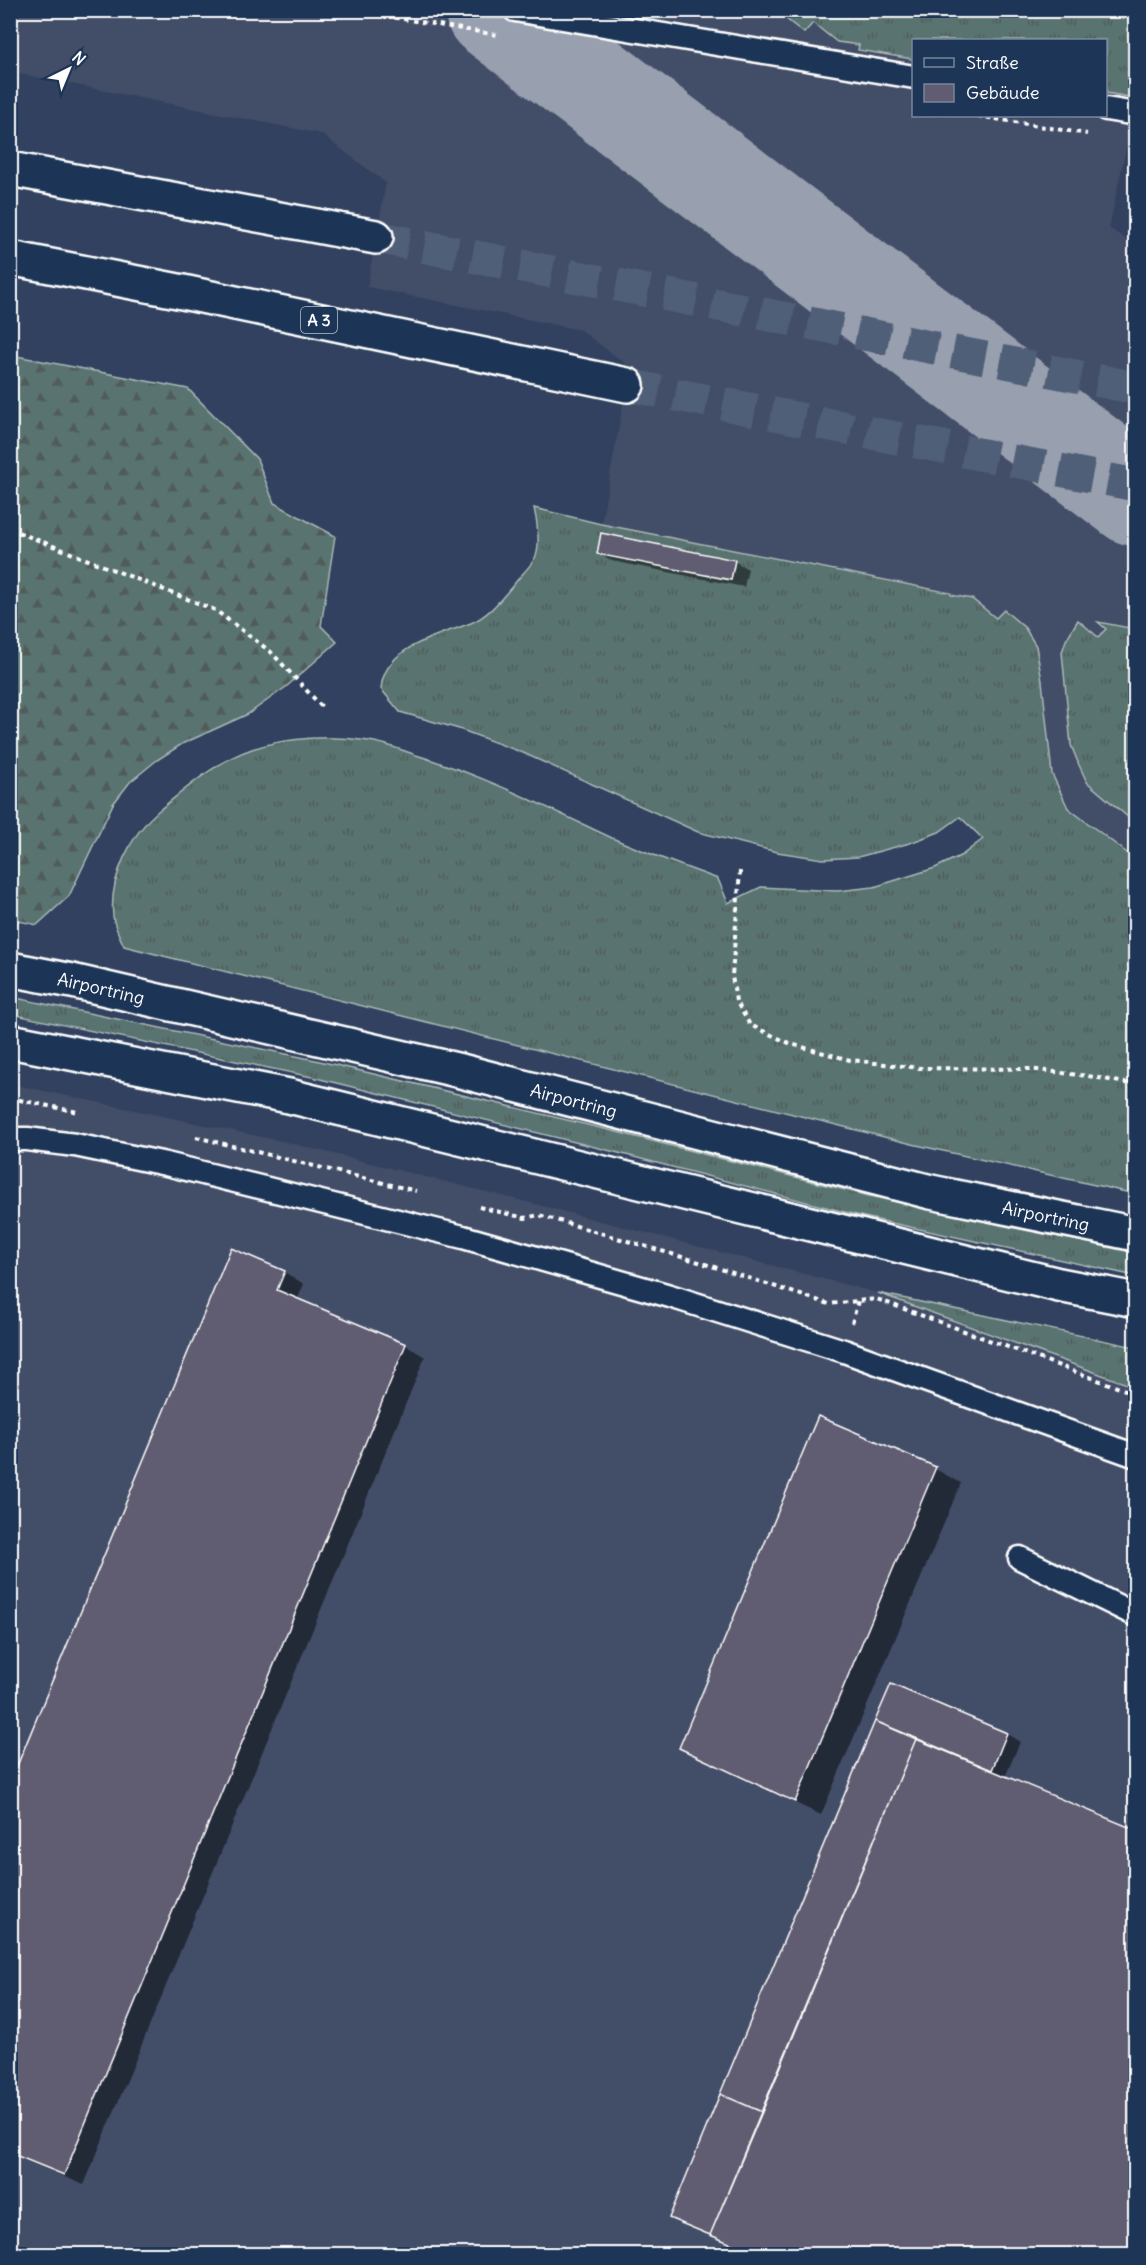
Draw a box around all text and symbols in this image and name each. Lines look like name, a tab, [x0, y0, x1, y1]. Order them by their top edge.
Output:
north arrow	[39, 39, 99, 99]
legend	[912, 39, 1107, 117]
text: N	[68, 47, 90, 69]
text: Straße	[966, 51, 1019, 74]
text: Gebäude	[966, 81, 1039, 104]
road number: A 3	[301, 307, 337, 333]
street label: Airportring	[56, 967, 147, 1009]
street label: Airportring	[528, 1078, 620, 1122]
street label: Airportring	[1000, 1195, 1092, 1236]

